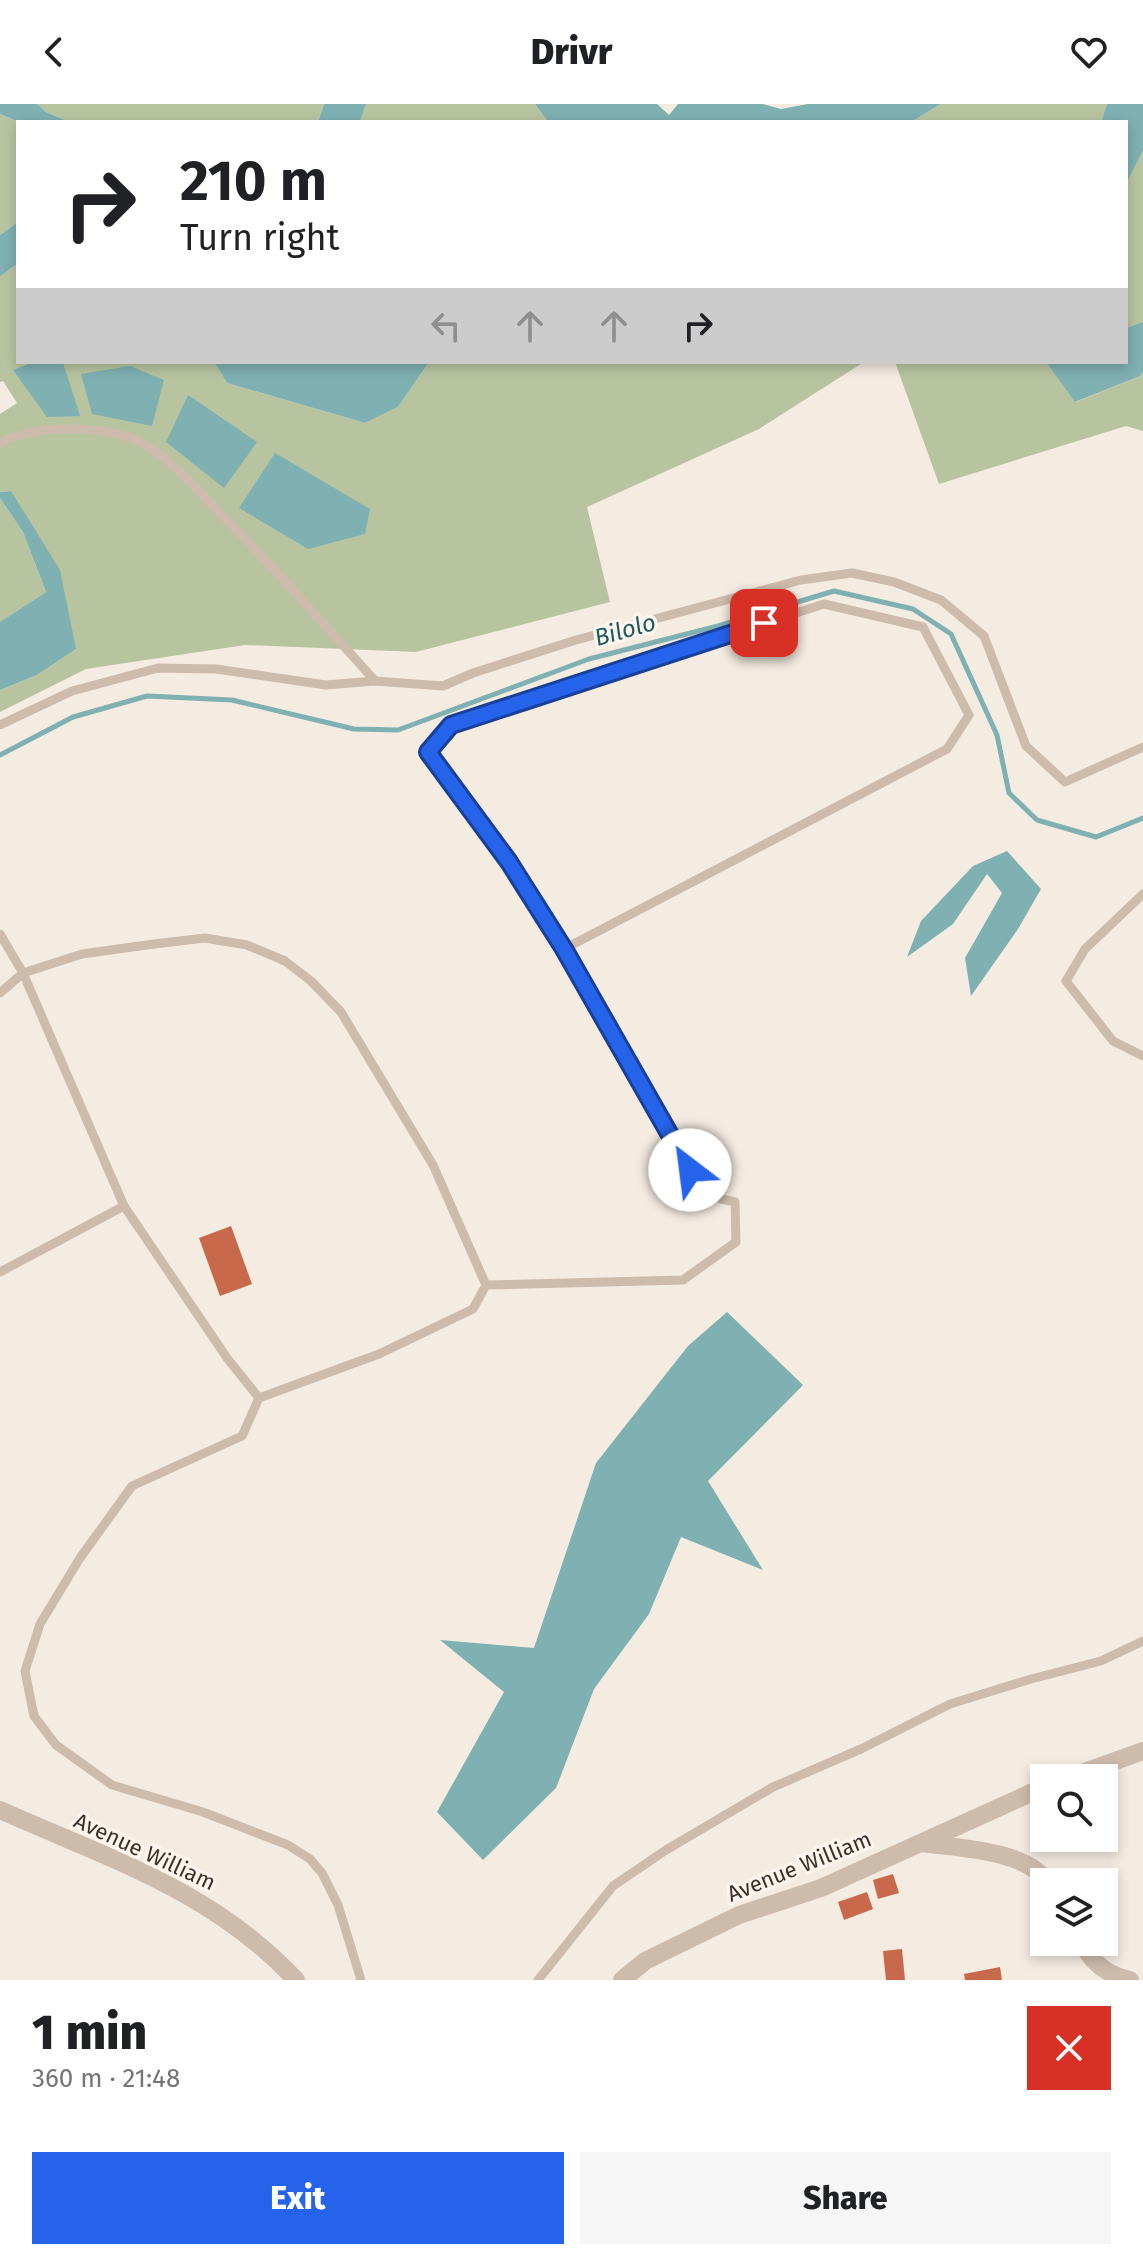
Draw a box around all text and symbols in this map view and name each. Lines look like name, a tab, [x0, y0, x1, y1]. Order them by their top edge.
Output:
icon: back	[32, 30, 76, 74]
text: Drivr	[531, 30, 612, 74]
icon: heart	[1067, 30, 1111, 74]
text: 210 m	[180, 148, 327, 215]
icon: right	[48, 152, 152, 256]
text: Turn right	[180, 216, 340, 260]
icon: left	[424, 304, 468, 348]
icon: ahead	[508, 304, 552, 348]
icon: ahead	[592, 304, 636, 348]
icon: right	[676, 304, 720, 348]
pin	[730, 589, 798, 657]
icon: arrive	[742, 601, 786, 645]
water label: Bilolo	[591, 608, 659, 652]
position arrow	[648, 1128, 732, 1212]
map controls	[1030, 1764, 1118, 1956]
button: search	[1030, 1764, 1118, 1852]
street label: Avenue William	[70, 1807, 220, 1896]
street label: Avenue William	[723, 1825, 875, 1908]
button: layers	[1030, 1868, 1118, 1956]
text: 1 min	[32, 2004, 147, 2062]
button: close	[1027, 2006, 1111, 2090]
text: 360 m · 21:48	[32, 2063, 180, 2094]
button: Exit	[32, 2152, 564, 2244]
button: Share	[580, 2152, 1111, 2244]

